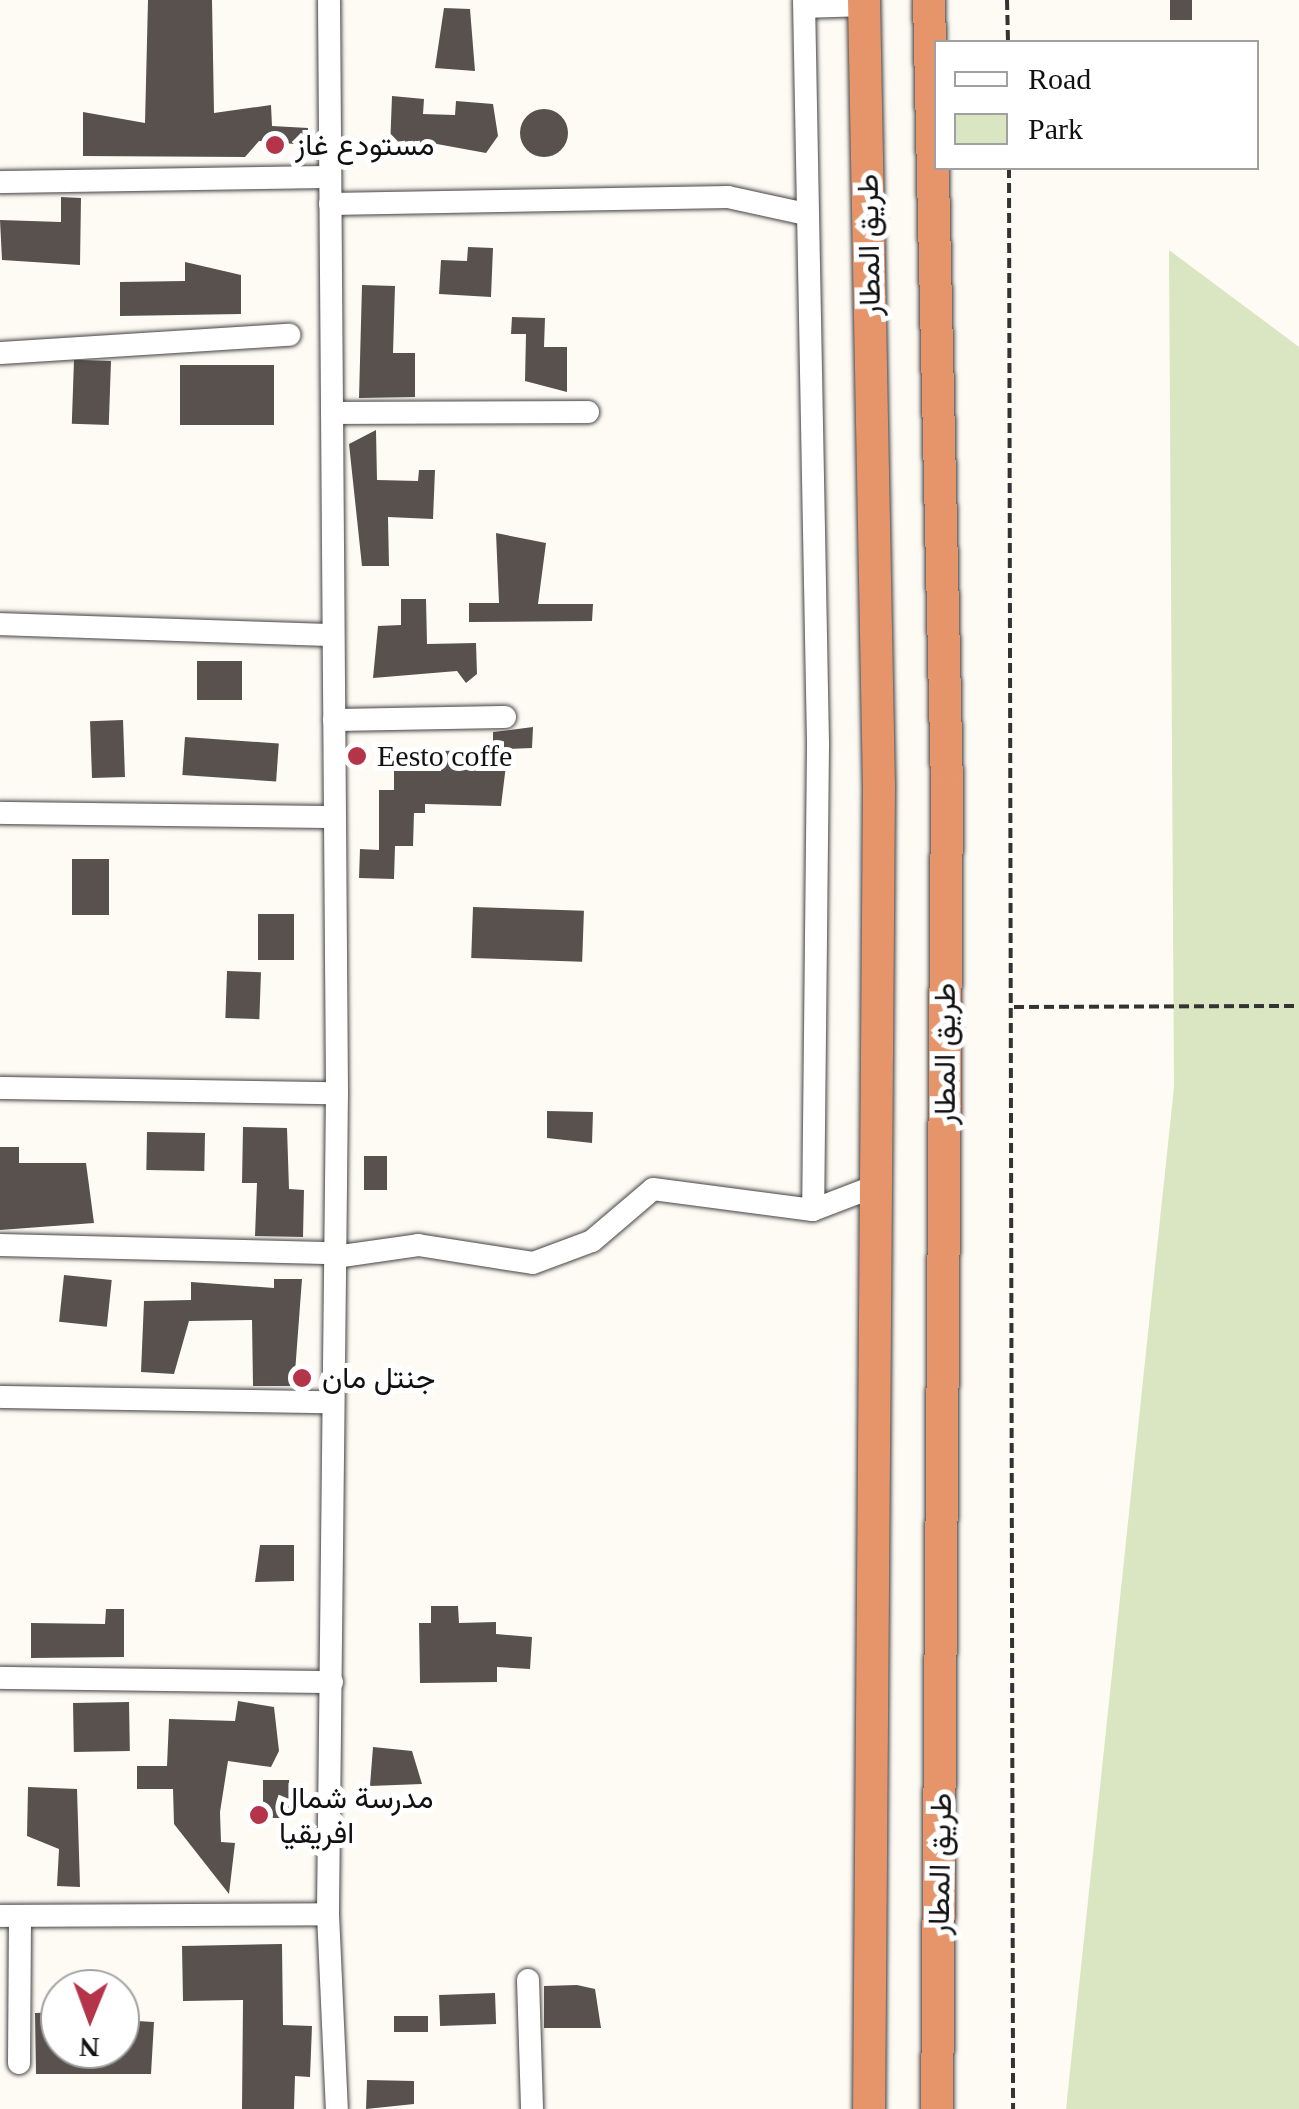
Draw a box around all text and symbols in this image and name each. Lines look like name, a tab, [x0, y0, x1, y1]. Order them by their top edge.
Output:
legend	[934, 40, 1259, 170]
text: Road	[1028, 62, 1091, 95]
text: Park	[1028, 112, 1083, 145]
place label: مستودع غاز	[295, 127, 435, 163]
marker: مستودع غاز	[264, 134, 286, 156]
street label: طريق المطار	[850, 174, 888, 316]
place label: Eesto coffe	[377, 738, 512, 774]
marker: Eesto coffe	[346, 745, 368, 767]
street label: طريق المطار	[927, 983, 963, 1125]
place label: جنتل مان	[322, 1360, 435, 1396]
marker: جنتل مان	[291, 1367, 313, 1389]
place label: مدرسة شمال افريقيا	[279, 1780, 433, 1850]
street label: طريق المطار	[921, 1793, 959, 1935]
marker: مدرسة شمال افريقيا	[248, 1804, 270, 1826]
north arrow	[40, 1969, 140, 2069]
text: N	[79, 2032, 100, 2063]

